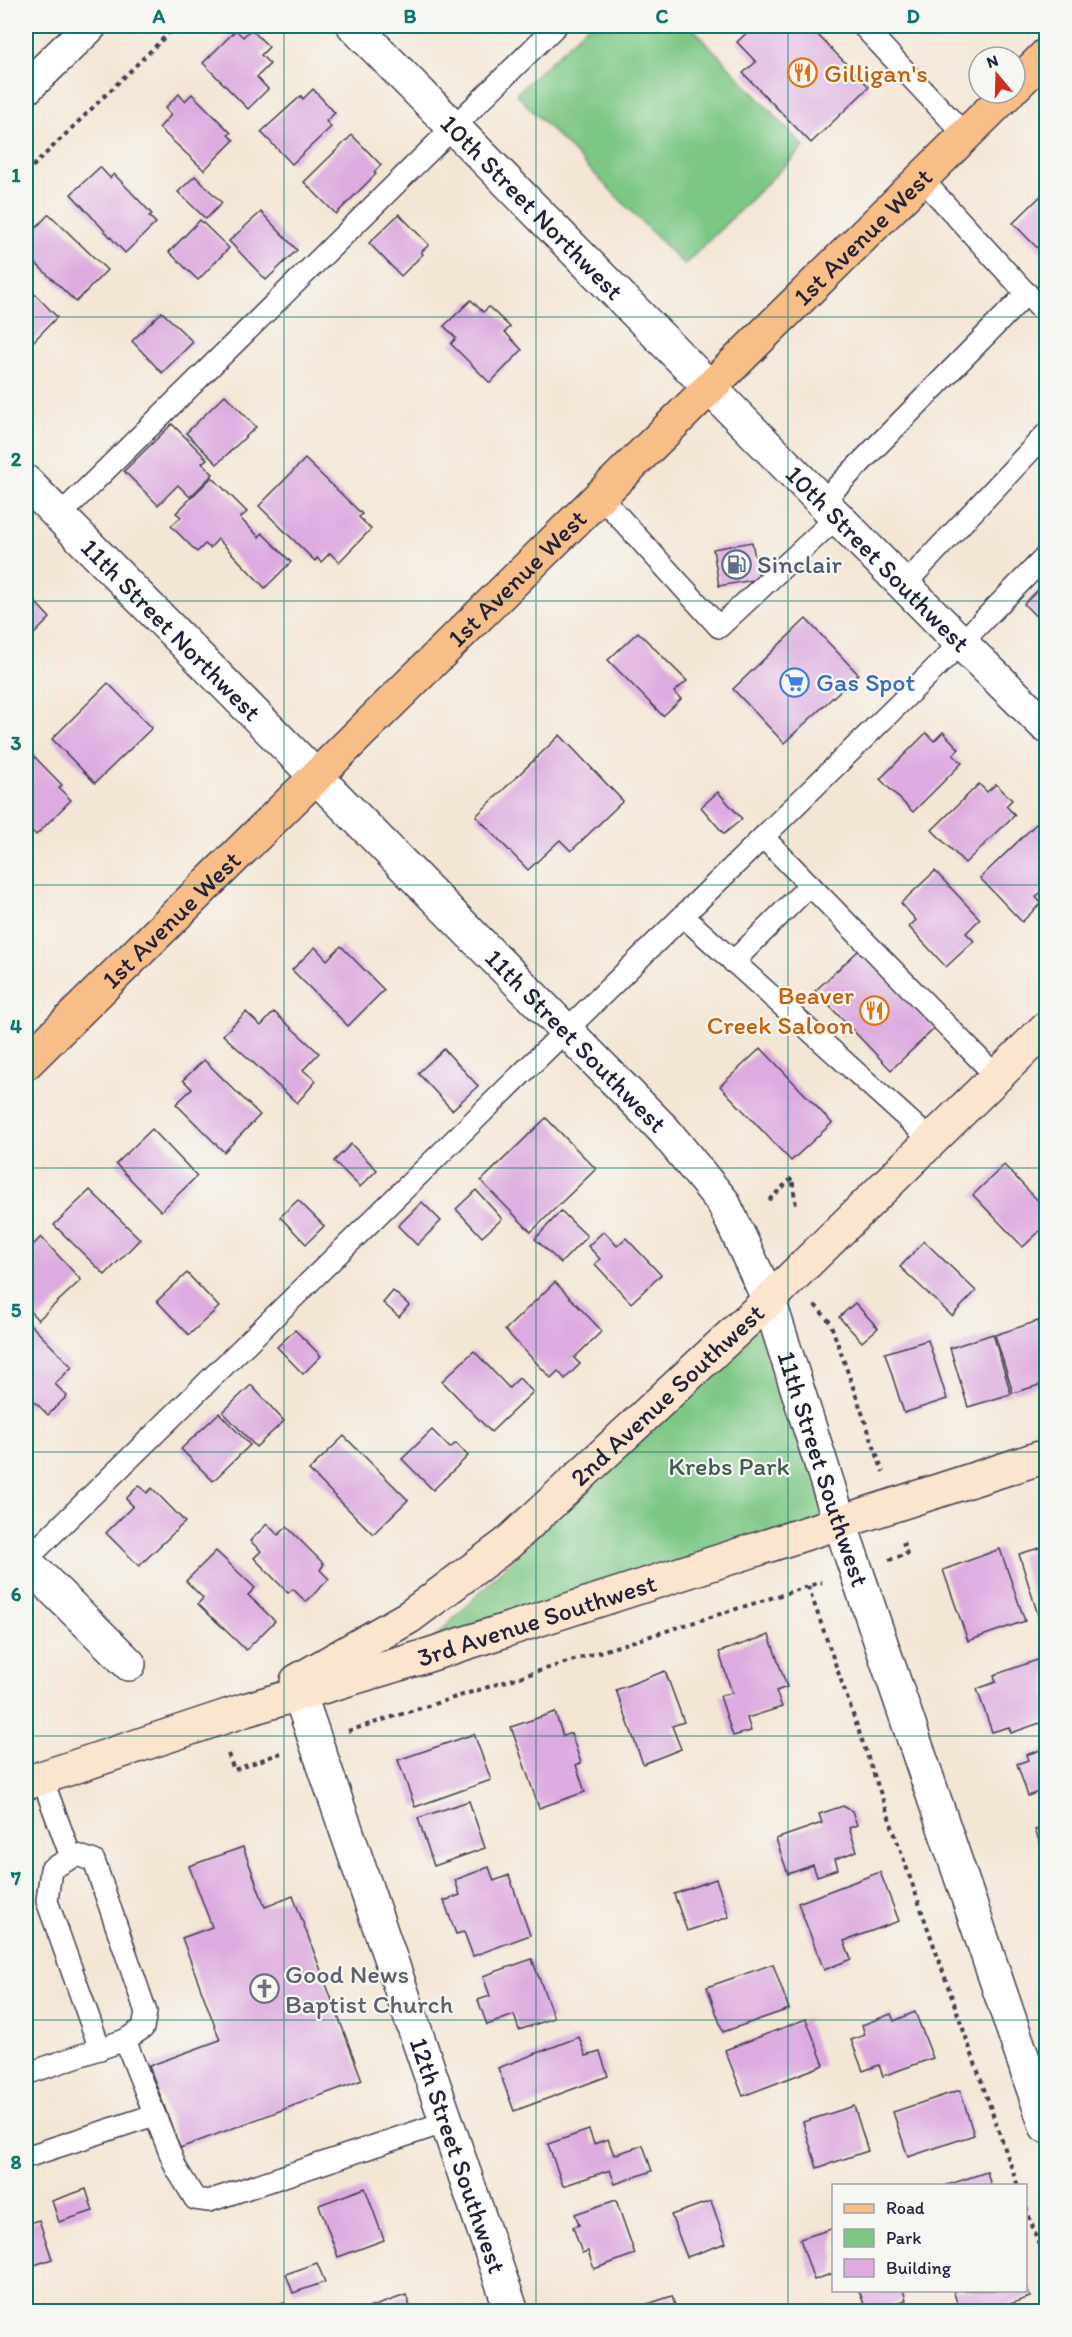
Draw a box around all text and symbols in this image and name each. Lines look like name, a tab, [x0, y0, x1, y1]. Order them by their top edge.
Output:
text: A	[152, 4, 166, 28]
text: B	[404, 4, 417, 28]
text: C	[656, 4, 669, 28]
text: D	[906, 4, 920, 28]
north arrow	[967, 45, 1027, 105]
text: N	[984, 51, 1000, 72]
restaurant icon: Gilligan's	[787, 57, 819, 89]
place label: Gilligan's	[824, 57, 928, 89]
street label: 10th Street Northwest	[434, 108, 631, 307]
street label: 1st Avenue West	[786, 161, 939, 312]
text: 1	[11, 163, 21, 187]
text: 2	[11, 447, 22, 471]
street label: 10th Street Southwest	[779, 458, 977, 659]
street label: 1st Avenue West	[441, 502, 593, 654]
street label: 11th Street Northwest	[74, 531, 268, 728]
fuel station icon: Sinclair	[720, 548, 752, 580]
place label: Sinclair	[757, 548, 843, 580]
supermarket icon: Gas Spot	[779, 666, 811, 698]
place label: Gas Spot	[816, 666, 916, 698]
text: 3	[11, 731, 22, 755]
street label: 1st Avenue West	[95, 844, 248, 995]
street label: 11th Street Southwest	[478, 942, 674, 1140]
place label: Beaver Creek Saloon	[707, 979, 854, 1041]
restaurant icon: Beaver Creek Saloon	[859, 994, 891, 1026]
text: 4	[10, 1014, 22, 1038]
street label: 2nd Avenue Southwest	[564, 1297, 771, 1493]
text: 5	[11, 1298, 22, 1322]
street label: 11th Street Southwest	[770, 1347, 877, 1591]
park label: Krebs Park	[668, 1450, 790, 1482]
street label: 3rd Avenue Southwest	[413, 1567, 661, 1674]
text: 6	[11, 1582, 22, 1606]
text: 7	[10, 1866, 21, 1890]
place label: Good News Baptist Church	[285, 1958, 453, 2020]
church icon: Good News Baptist Church	[248, 1973, 280, 2005]
street label: 12th Street Southwest	[403, 2033, 514, 2278]
text: 8	[11, 2150, 22, 2174]
legend	[832, 2184, 1027, 2292]
text: Road	[886, 2197, 925, 2219]
text: Park	[886, 2227, 921, 2249]
text: Building	[886, 2257, 952, 2279]

